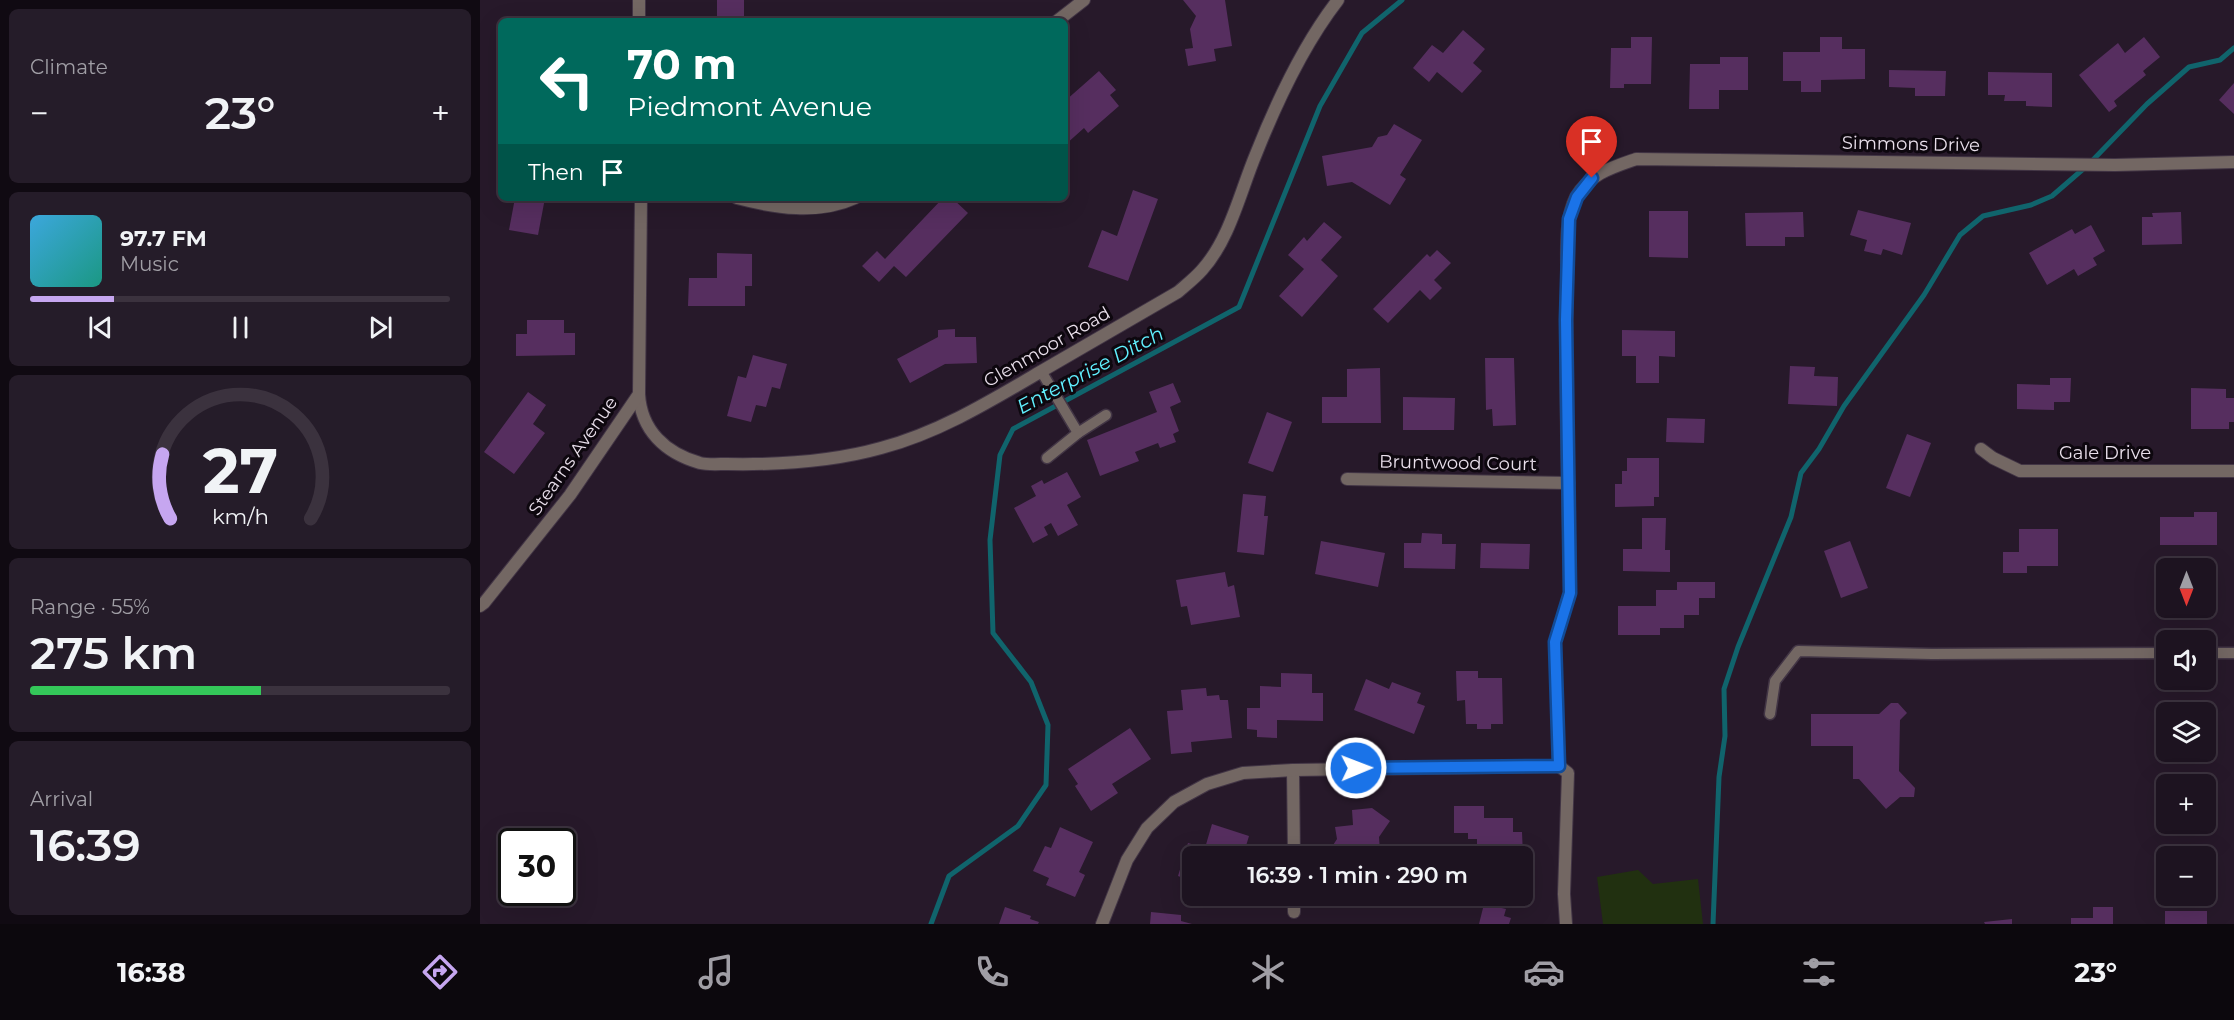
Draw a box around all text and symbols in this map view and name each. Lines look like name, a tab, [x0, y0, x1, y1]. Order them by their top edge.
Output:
text: 70 m	[627, 38, 737, 90]
icon: left	[528, 42, 606, 120]
text: Climate	[30, 55, 108, 79]
text: 23°	[205, 85, 275, 140]
text: Piedmont Avenue	[627, 90, 872, 123]
text: −	[30, 93, 49, 133]
text: +	[431, 93, 450, 133]
pin	[1566, 116, 1617, 178]
icon: arrive	[1575, 125, 1608, 158]
street label: Simmons Drive	[1842, 132, 1980, 156]
icon: arrive	[596, 156, 629, 189]
text: Then	[528, 159, 584, 186]
text: 97.7 FM	[120, 225, 207, 252]
text: Music	[120, 252, 179, 276]
street label: Glenmoor Road	[980, 302, 1114, 392]
icon: previous	[84, 311, 117, 344]
icon: pause	[224, 311, 257, 344]
icon: next	[364, 311, 397, 344]
water label: Enterprise Ditch	[1012, 321, 1168, 419]
street label: Stearns Avenue	[524, 392, 622, 520]
text: 27	[202, 433, 278, 509]
street label: Gale Drive	[2059, 442, 2151, 464]
street label: Bruntwood Court	[1379, 451, 1537, 475]
text: km/h	[211, 503, 269, 529]
north arrow	[2156, 558, 2216, 618]
map controls	[2156, 558, 2216, 906]
text: Range · 55%	[30, 595, 150, 619]
text: 275 km	[30, 625, 197, 680]
button: sound	[2156, 630, 2216, 690]
button: layers	[2156, 702, 2216, 762]
position arrow	[1324, 736, 1388, 800]
button: +	[2156, 774, 2216, 834]
text: Arrival	[30, 787, 93, 811]
text: 16:39	[30, 817, 141, 872]
speed limit sign: 30	[498, 828, 576, 906]
button: −	[2156, 846, 2216, 906]
text: 16:39 · 1 min · 290 m	[1247, 862, 1468, 889]
icon: directions	[419, 951, 461, 993]
icon: music	[695, 951, 737, 993]
icon: phone	[971, 951, 1013, 993]
icon: climate	[1247, 951, 1289, 993]
icon: car	[1523, 951, 1565, 993]
icon: filters	[1798, 951, 1840, 993]
text: 16:38	[117, 956, 186, 989]
text: 23°	[2074, 956, 2117, 989]

